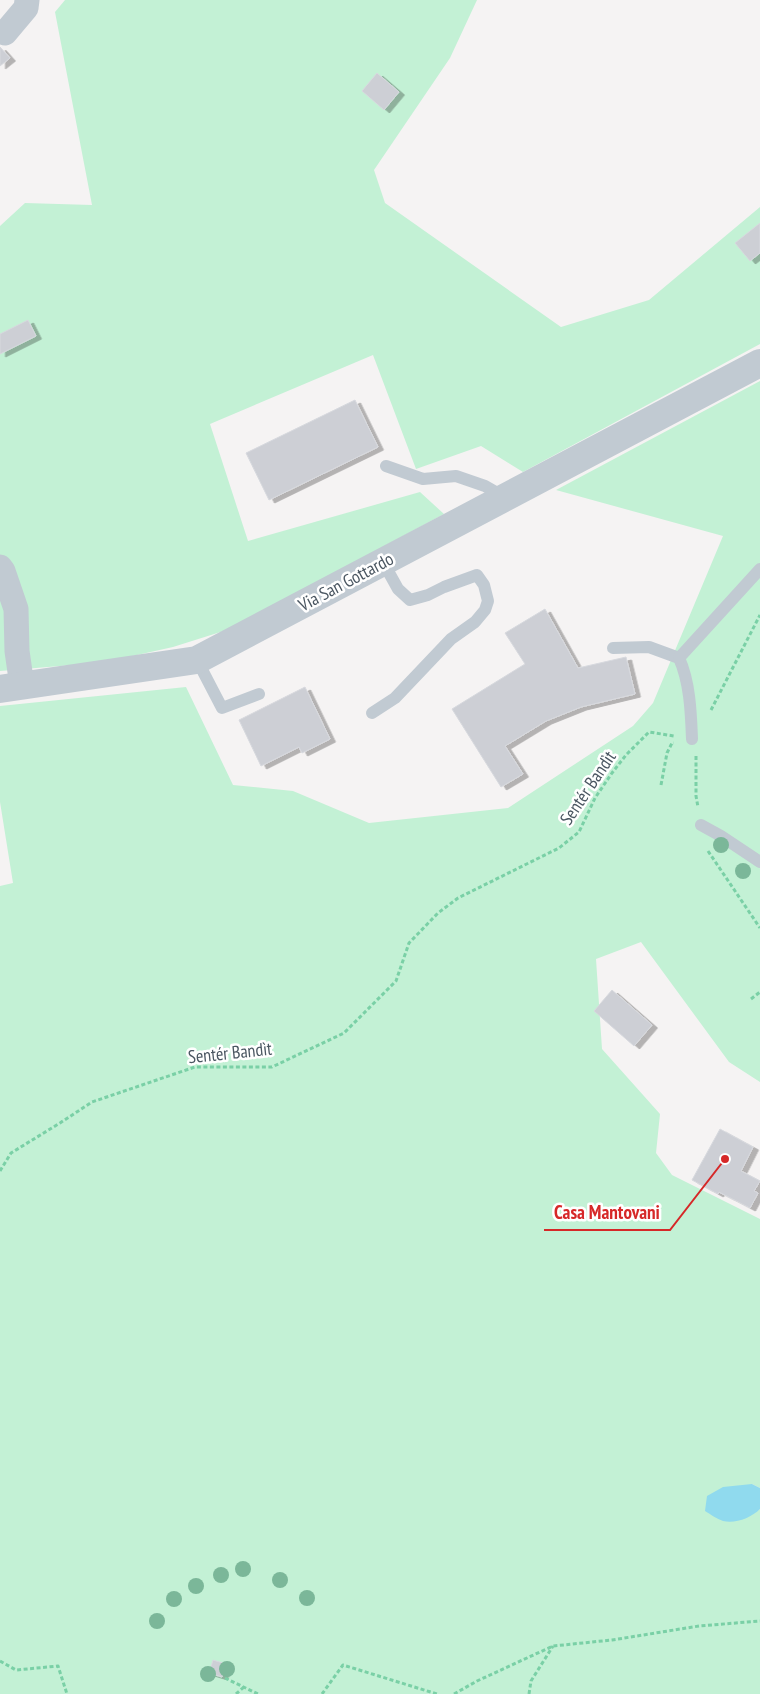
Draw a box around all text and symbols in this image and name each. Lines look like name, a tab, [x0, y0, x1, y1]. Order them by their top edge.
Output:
street label: Via San Gottardo	[294, 547, 397, 617]
street label: Sentér Bandìt	[554, 746, 621, 829]
street label: Sentér Bandìt	[187, 1037, 273, 1068]
callout: Casa Mantovani	[544, 1196, 670, 1230]
text: Casa Mantovani	[554, 1200, 660, 1224]

